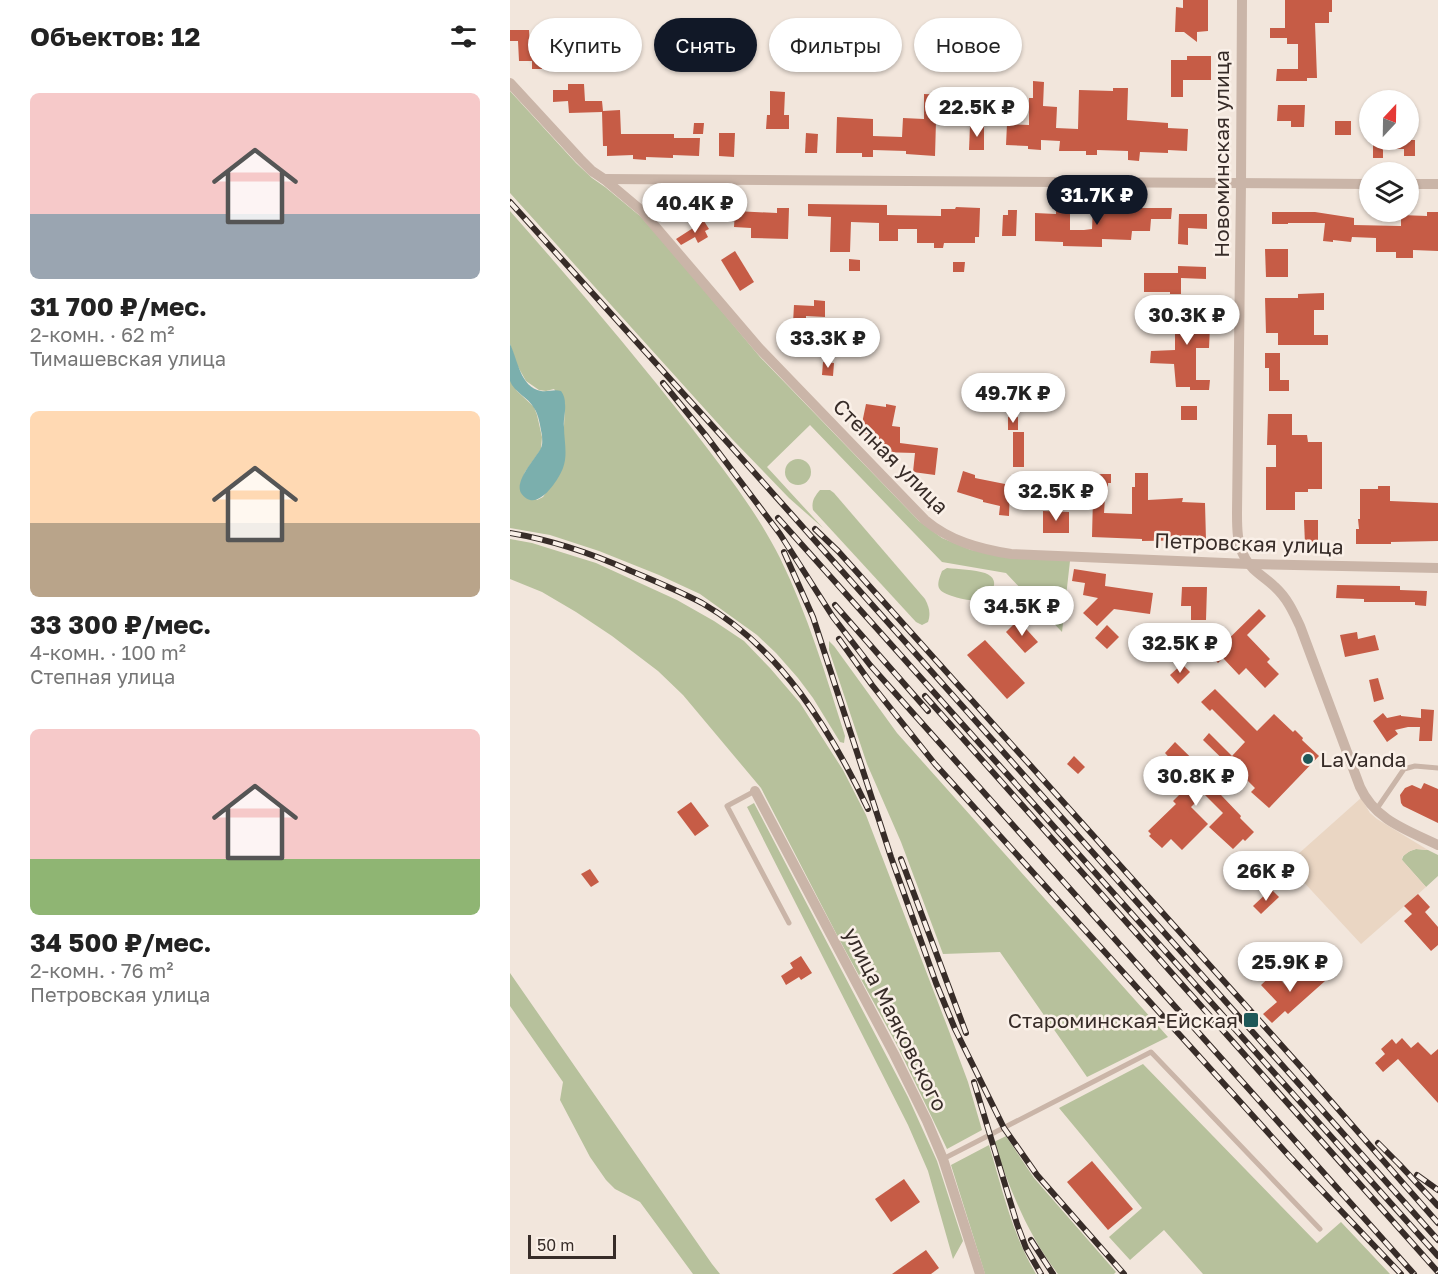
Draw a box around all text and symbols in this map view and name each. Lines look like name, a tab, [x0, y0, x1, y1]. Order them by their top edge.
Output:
chip: Купить	[528, 18, 642, 72]
chip: Снять	[654, 18, 757, 72]
chip: Фильтры	[769, 18, 902, 72]
chip: Новое	[914, 18, 1022, 72]
icon: filters	[447, 20, 480, 53]
text: Объектов: 12	[30, 21, 200, 52]
street label: Новоминская улица	[1208, 50, 1234, 258]
pin: 22.5K ₽	[922, 87, 1032, 138]
north arrow	[1359, 90, 1419, 150]
map controls	[1359, 90, 1419, 222]
text: 22.5K ₽	[939, 94, 1015, 118]
icon: home	[201, 132, 309, 240]
button: layers	[1359, 162, 1419, 222]
pin: 31.7K ₽	[1042, 175, 1152, 226]
text: 31.7K ₽	[1061, 182, 1133, 206]
pin: 40.4K ₽	[640, 183, 750, 234]
text: 40.4K ₽	[656, 190, 734, 214]
text: 31 700 ₽/мес.	[30, 291, 207, 322]
pin: 30.3K ₽	[1132, 295, 1242, 346]
text: 30.3K ₽	[1149, 302, 1225, 326]
pin: 33.3K ₽	[773, 318, 883, 369]
text: 2-комн. · 62 m²	[30, 322, 175, 346]
text: 33.3K ₽	[790, 325, 866, 349]
text: Тимашевская улица	[30, 346, 226, 370]
pin: 49.7K ₽	[958, 373, 1068, 424]
text: 49.7K ₽	[975, 380, 1051, 404]
street label: Степная улица	[828, 393, 954, 519]
icon: home	[201, 450, 309, 558]
pin: 32.5K ₽	[1001, 471, 1111, 522]
text: 32.5K ₽	[1018, 478, 1094, 502]
street label: Петровская улица	[1154, 527, 1344, 559]
pin: 34.5K ₽	[967, 586, 1077, 637]
text: 34.5K ₽	[984, 593, 1060, 617]
text: 33 300 ₽/мес.	[30, 609, 211, 640]
pin: 32.5K ₽	[1125, 623, 1235, 674]
text: 32.5K ₽	[1142, 630, 1218, 654]
text: 4-комн. · 100 m²	[30, 640, 186, 664]
text: Степная улица	[30, 664, 175, 688]
place label: LaVanda	[1320, 746, 1406, 772]
marker: LaVanda	[1301, 752, 1315, 766]
pin: 30.8K ₽	[1141, 756, 1251, 807]
text: 30.8K ₽	[1157, 763, 1235, 787]
icon: home	[201, 768, 309, 876]
pin: 26K ₽	[1224, 851, 1308, 902]
text: 26K ₽	[1237, 858, 1295, 882]
street label: улица Маяковского	[838, 923, 954, 1115]
text: 34 500 ₽/мес.	[30, 927, 212, 958]
pin: 25.9K ₽	[1235, 942, 1345, 993]
text: 25.9K ₽	[1252, 949, 1328, 973]
text: 2-комн. · 76 m²	[30, 958, 174, 982]
text: Петровская улица	[30, 982, 210, 1006]
place label: Староминская-Ейская	[1008, 1007, 1238, 1033]
marker: Староминская-Ейская	[1242, 1011, 1260, 1029]
scale bar	[528, 1232, 616, 1260]
text: 50 m	[537, 1235, 574, 1255]

